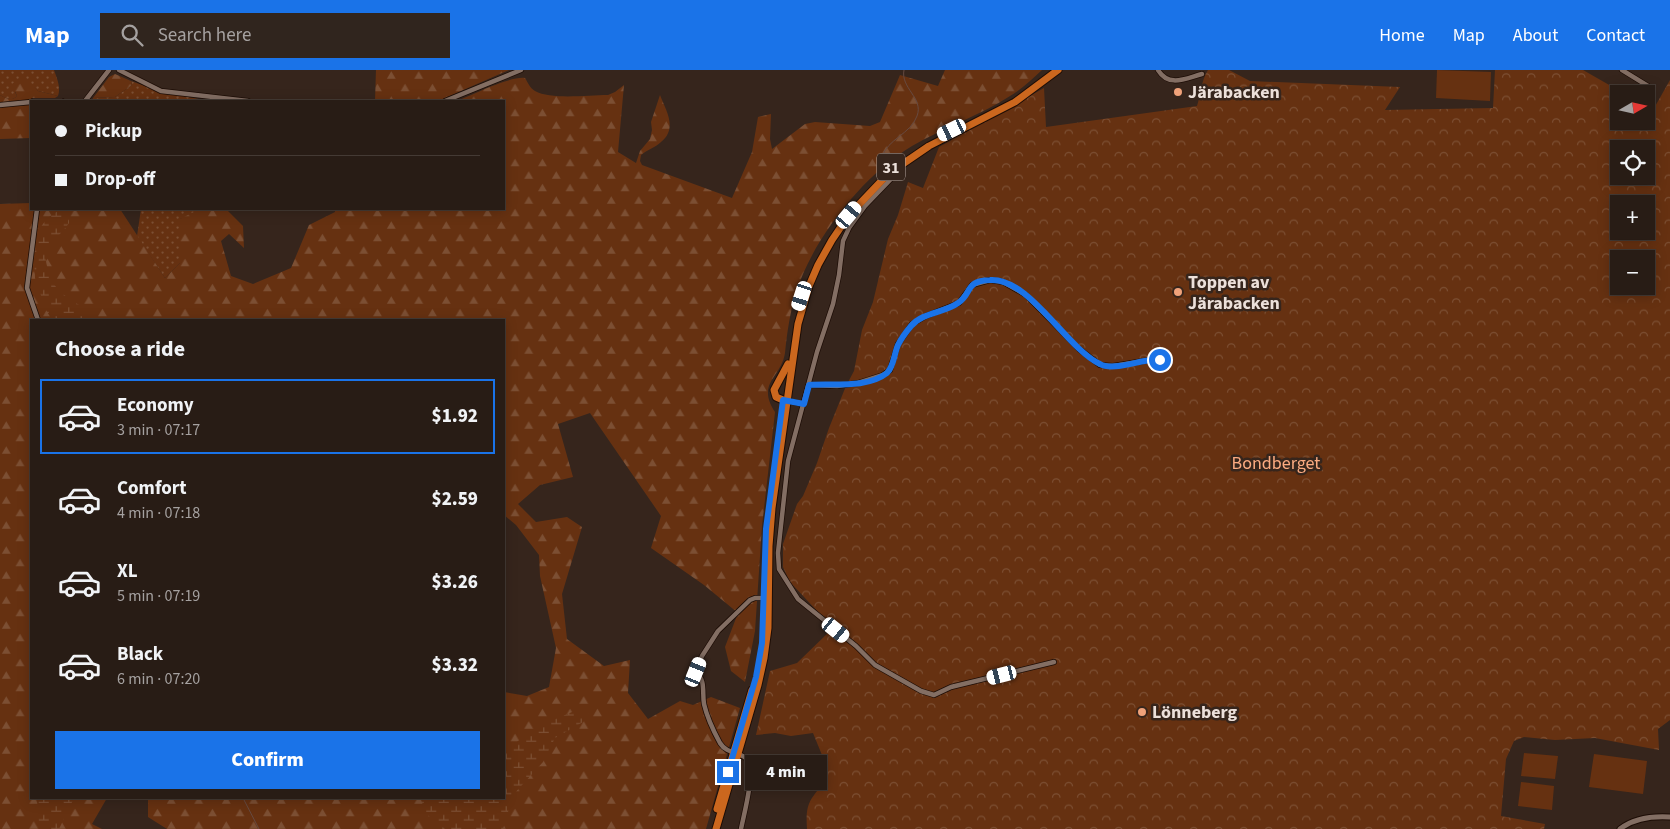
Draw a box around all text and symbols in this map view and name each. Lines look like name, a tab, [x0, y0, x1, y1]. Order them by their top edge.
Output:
search box	[100, 13, 450, 58]
text: Map	[25, 18, 70, 53]
icon: search	[118, 21, 146, 49]
text: Search here	[158, 22, 251, 49]
text: Home	[1379, 23, 1425, 48]
text: Map	[1453, 23, 1485, 48]
text: About	[1513, 23, 1558, 48]
text: Contact	[1586, 23, 1645, 48]
place label: Järabacken	[1188, 80, 1280, 105]
north arrow	[1610, 85, 1655, 130]
map controls	[1610, 85, 1655, 295]
marker: Järabacken	[1172, 86, 1184, 98]
car	[935, 117, 968, 143]
text: Pickup	[85, 118, 142, 145]
button: locate	[1610, 140, 1655, 185]
road number: 31	[877, 154, 905, 180]
text: Drop-off	[85, 166, 155, 193]
button: +	[1610, 195, 1655, 240]
car	[833, 199, 864, 231]
button: −	[1610, 250, 1655, 295]
place label: Toppen av Järabacken	[1188, 270, 1280, 316]
car	[790, 279, 813, 313]
marker: Toppen av Järabacken	[1172, 286, 1184, 298]
text: Choose a ride	[55, 333, 185, 365]
route start	[1149, 349, 1171, 371]
text: Economy	[117, 392, 194, 419]
icon: car	[57, 394, 102, 439]
text: $1.92	[432, 403, 478, 430]
text: 3 min · 07:17	[117, 419, 200, 441]
park label: Bondberget	[1232, 451, 1320, 476]
text: Comfort	[117, 475, 187, 502]
icon: car	[57, 477, 102, 522]
text: $2.59	[432, 486, 478, 513]
text: 4 min · 07:18	[117, 502, 200, 524]
text: XL	[117, 558, 138, 585]
icon: car	[57, 560, 102, 605]
text: $3.26	[432, 569, 478, 596]
text: 5 min · 07:19	[117, 585, 200, 607]
car	[819, 615, 852, 645]
text: Black	[117, 641, 163, 668]
icon: car	[57, 643, 102, 688]
text: $3.32	[432, 652, 478, 679]
car	[683, 655, 708, 689]
car	[985, 664, 1018, 686]
text: 6 min · 07:20	[117, 668, 200, 690]
place label: Lönneberg	[1152, 700, 1238, 725]
marker: Lönneberg	[1136, 706, 1148, 718]
button: Confirm	[55, 731, 480, 789]
callout: 4 min	[746, 754, 828, 790]
route end	[717, 761, 739, 783]
text: 4 min	[766, 761, 806, 783]

